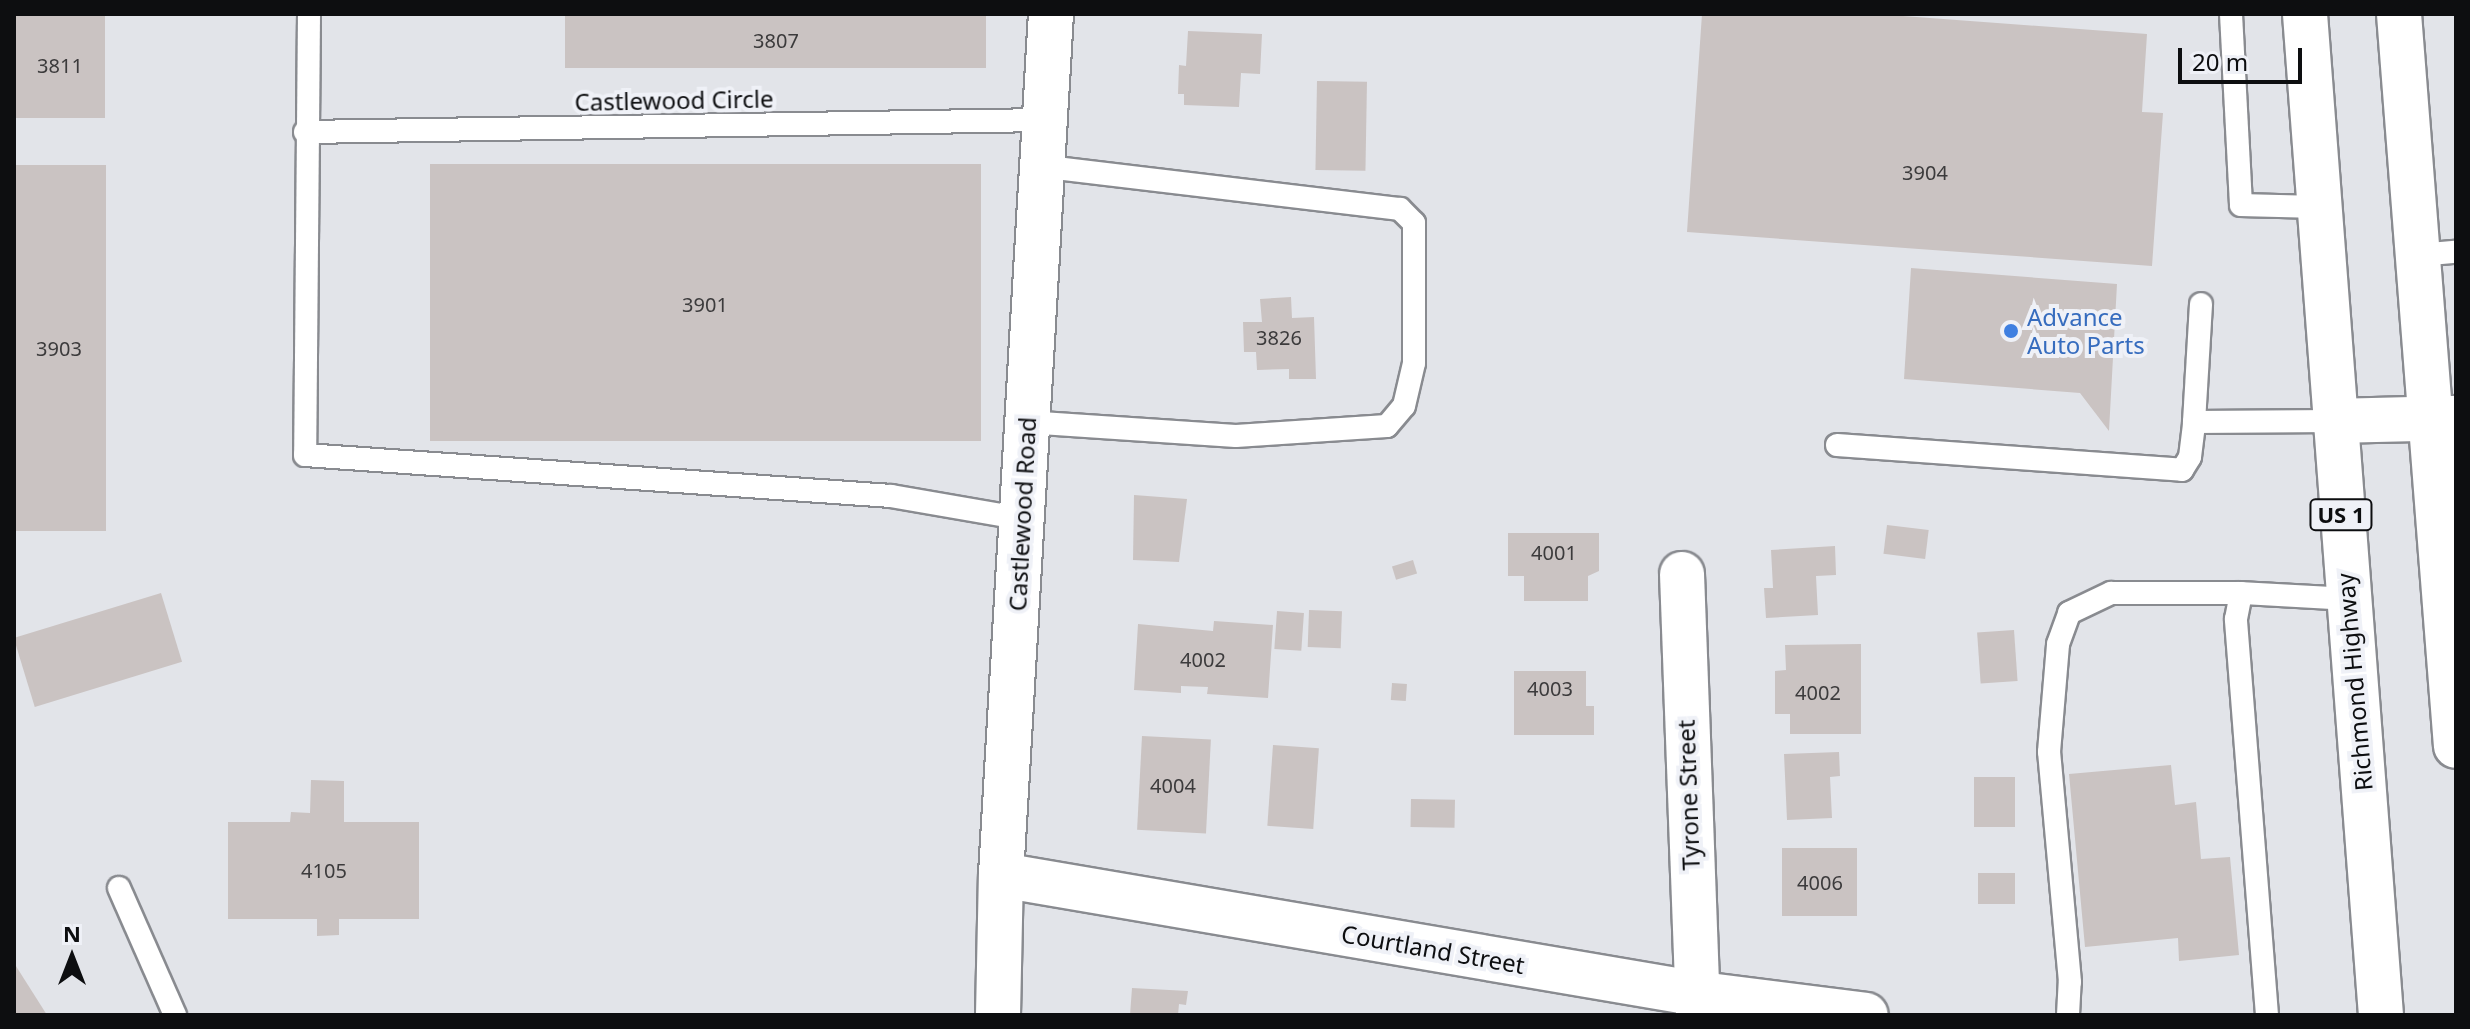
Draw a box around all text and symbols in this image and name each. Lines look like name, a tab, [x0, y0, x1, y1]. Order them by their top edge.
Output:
house number: 3807	[753, 28, 799, 52]
scale bar	[2182, 32, 2306, 82]
text: 20 m	[2192, 45, 2248, 78]
house number: 3811	[37, 53, 83, 77]
street label: Castlewood Circle	[574, 84, 774, 116]
house number: 3904	[1902, 160, 1948, 184]
house number: 3901	[682, 292, 728, 316]
place label: Advance Auto Parts	[2027, 303, 2145, 359]
marker: Advance Auto Parts	[2002, 322, 2020, 340]
house number: 3826	[1256, 325, 1302, 349]
house number: 3903	[36, 336, 82, 360]
street label: Castlewood Road	[1003, 416, 1041, 612]
road number: US 1	[2309, 497, 2373, 533]
house number: 4001	[1531, 540, 1577, 564]
street label: Richmond Highway	[2330, 572, 2378, 792]
house number: 4002	[1180, 647, 1226, 671]
house number: 4003	[1527, 676, 1573, 700]
house number: 4002	[1795, 680, 1841, 704]
street label: Tyrone Street	[1671, 719, 1705, 871]
house number: 4004	[1150, 773, 1196, 797]
house number: 4105	[301, 858, 347, 882]
house number: 4006	[1797, 870, 1843, 894]
north arrow	[32, 917, 112, 997]
text: N	[63, 918, 81, 948]
street label: Courtland Street	[1339, 919, 1527, 979]

